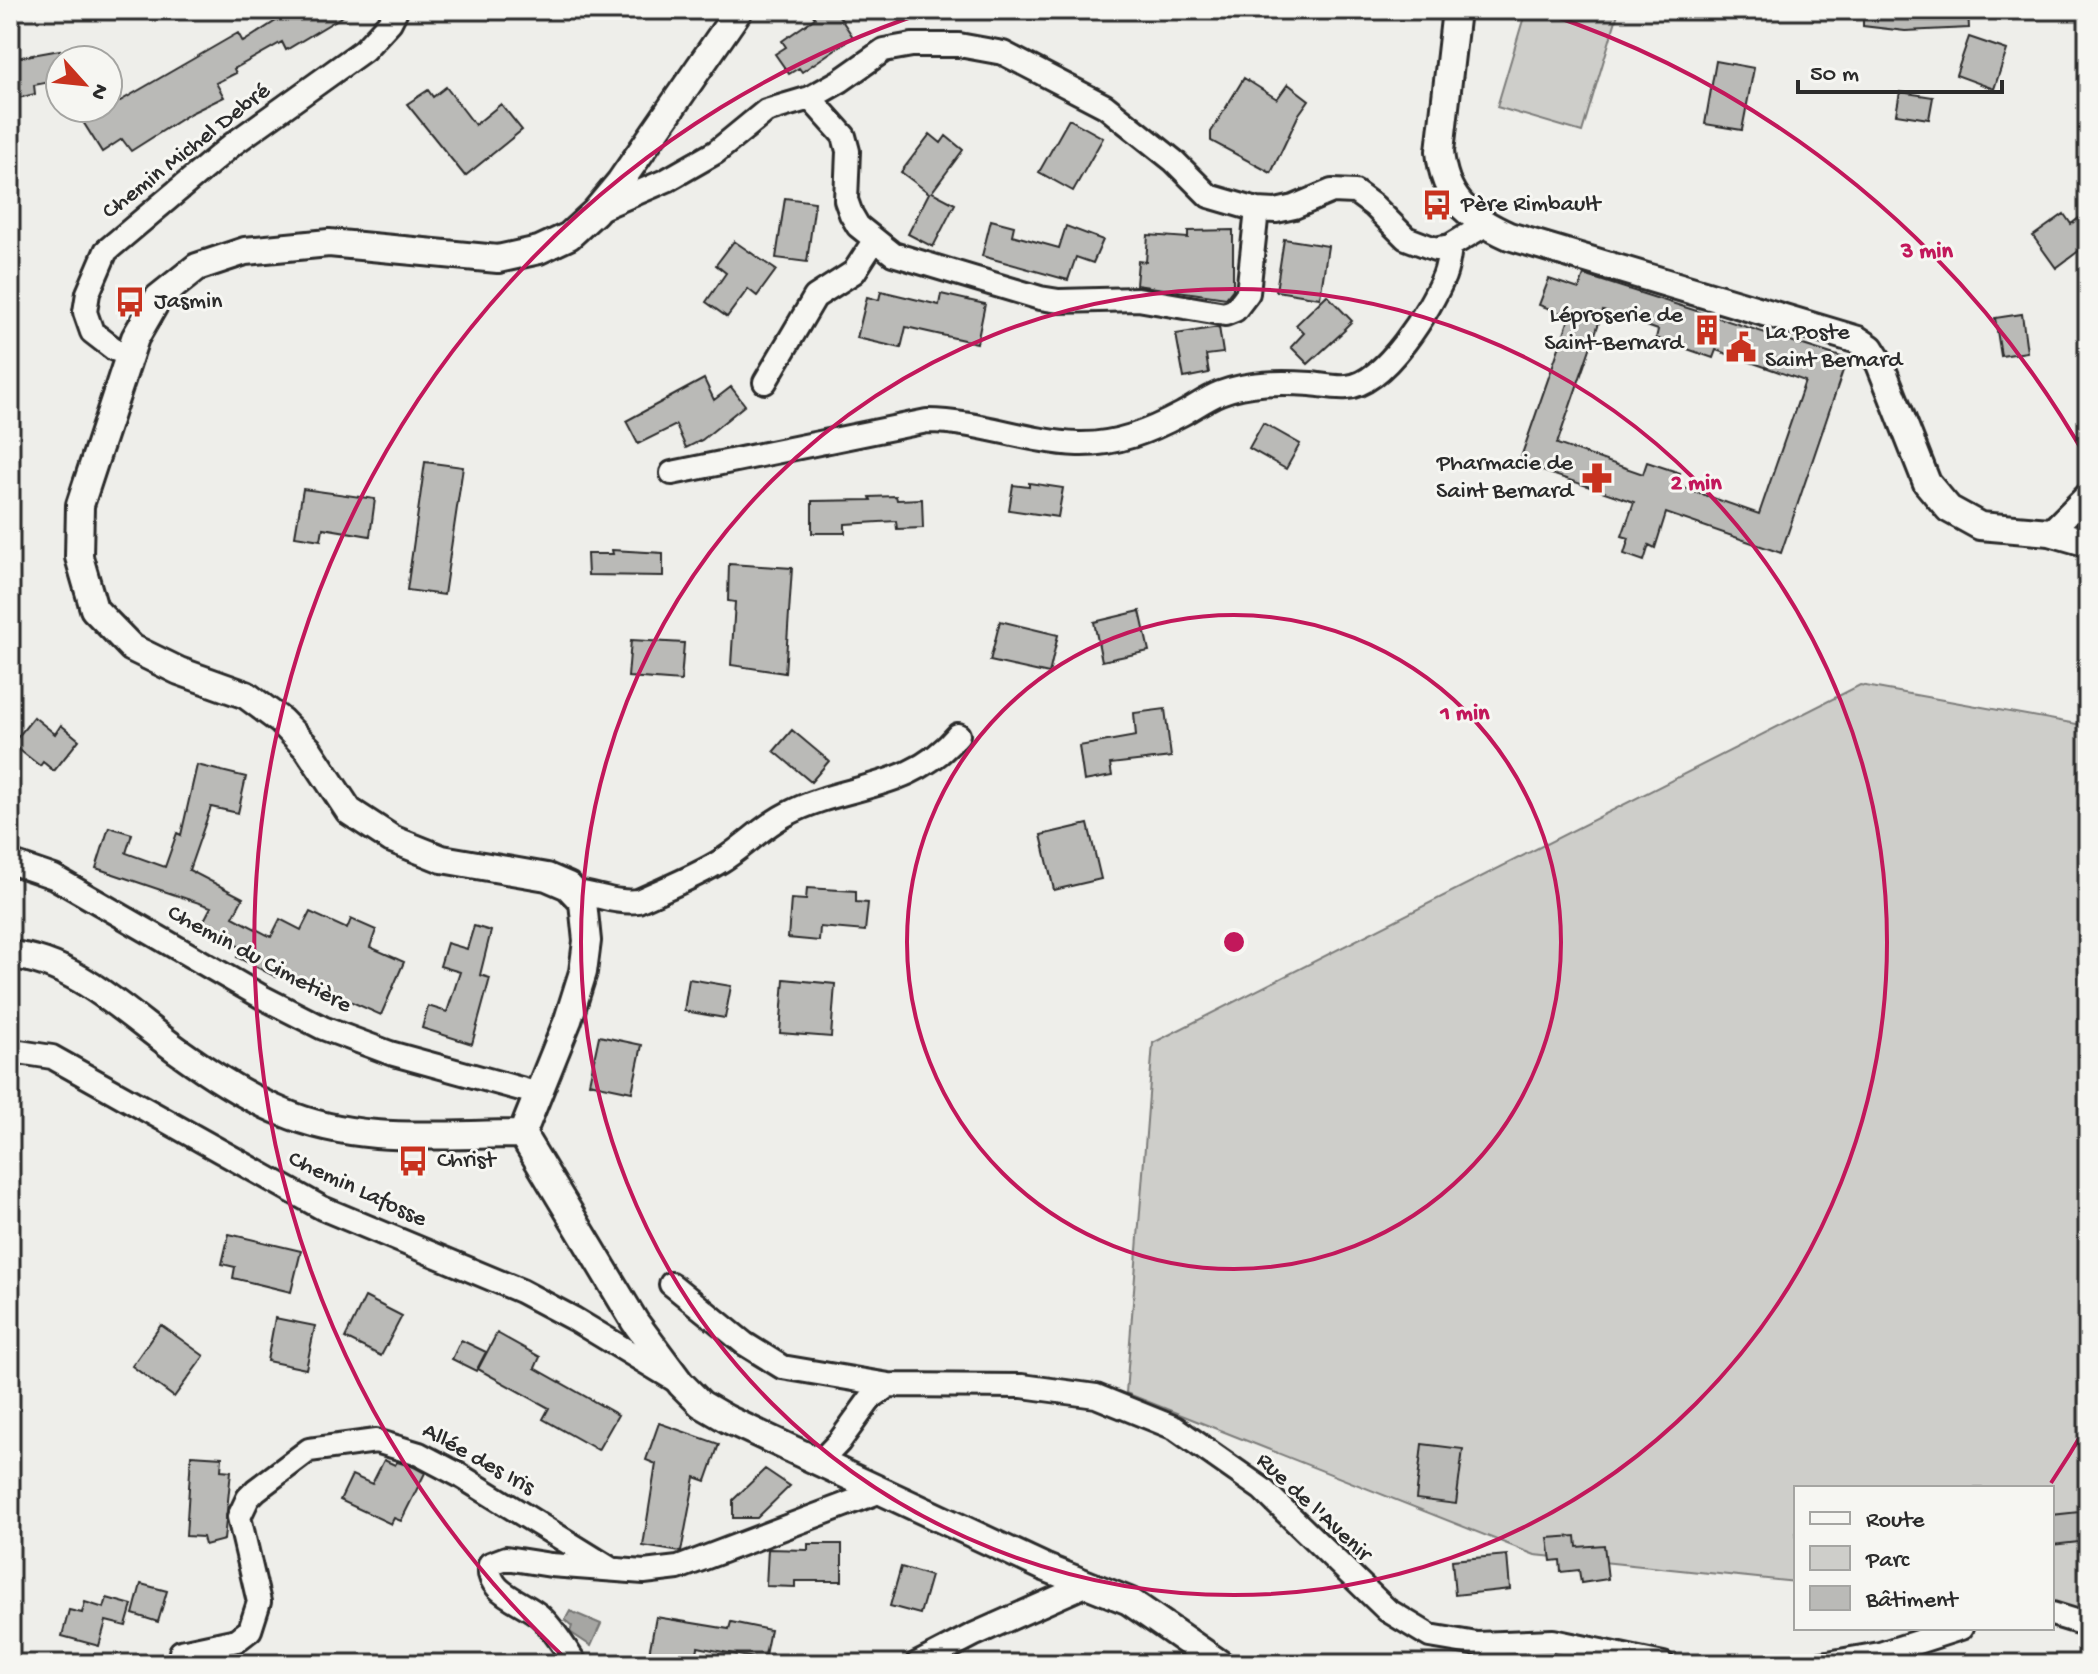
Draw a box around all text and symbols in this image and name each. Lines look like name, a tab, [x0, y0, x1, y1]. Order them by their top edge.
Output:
north arrow	[44, 44, 124, 124]
scale bar	[1798, 44, 2002, 94]
text: 50 m	[1810, 61, 1859, 90]
street label: Chemin Michel Debré	[97, 77, 277, 227]
text: N	[83, 79, 113, 104]
bus stop icon: Père Rimbault	[1420, 188, 1454, 222]
place label: Père Rimbault	[1460, 191, 1603, 220]
text: 3 min	[1900, 238, 1953, 267]
bus stop icon: Jasmin	[113, 285, 147, 319]
place label: Jasmin	[154, 288, 223, 317]
place label: Léproserie de Saint-Bernard	[1544, 302, 1685, 359]
building icon: Léproserie de Saint-Bernard	[1690, 313, 1724, 347]
place label: La Poste Saint Bernard	[1765, 319, 1904, 376]
public building icon: La Poste Saint Bernard	[1724, 330, 1758, 364]
place label: Pharmacie de Saint Bernard	[1436, 450, 1575, 507]
pharmacy icon: Pharmacie de Saint Bernard	[1580, 461, 1614, 495]
text: 2 min	[1670, 470, 1722, 499]
text: 1 min	[1439, 700, 1490, 729]
street label: Chemin du Cimetière	[162, 899, 357, 1021]
centre of rings	[1220, 928, 1248, 956]
bus stop icon: Christ	[396, 1144, 430, 1178]
street label: Chemin Lafosse	[283, 1145, 431, 1235]
place label: Christ	[437, 1147, 497, 1176]
street label: Allée des Iris	[417, 1417, 540, 1503]
street label: Rue de l'Avenir	[1249, 1447, 1379, 1571]
legend	[1794, 1486, 2054, 1630]
text: Route	[1866, 1507, 1925, 1536]
text: Parc	[1865, 1547, 1910, 1576]
text: Bâtiment	[1865, 1587, 1959, 1616]

